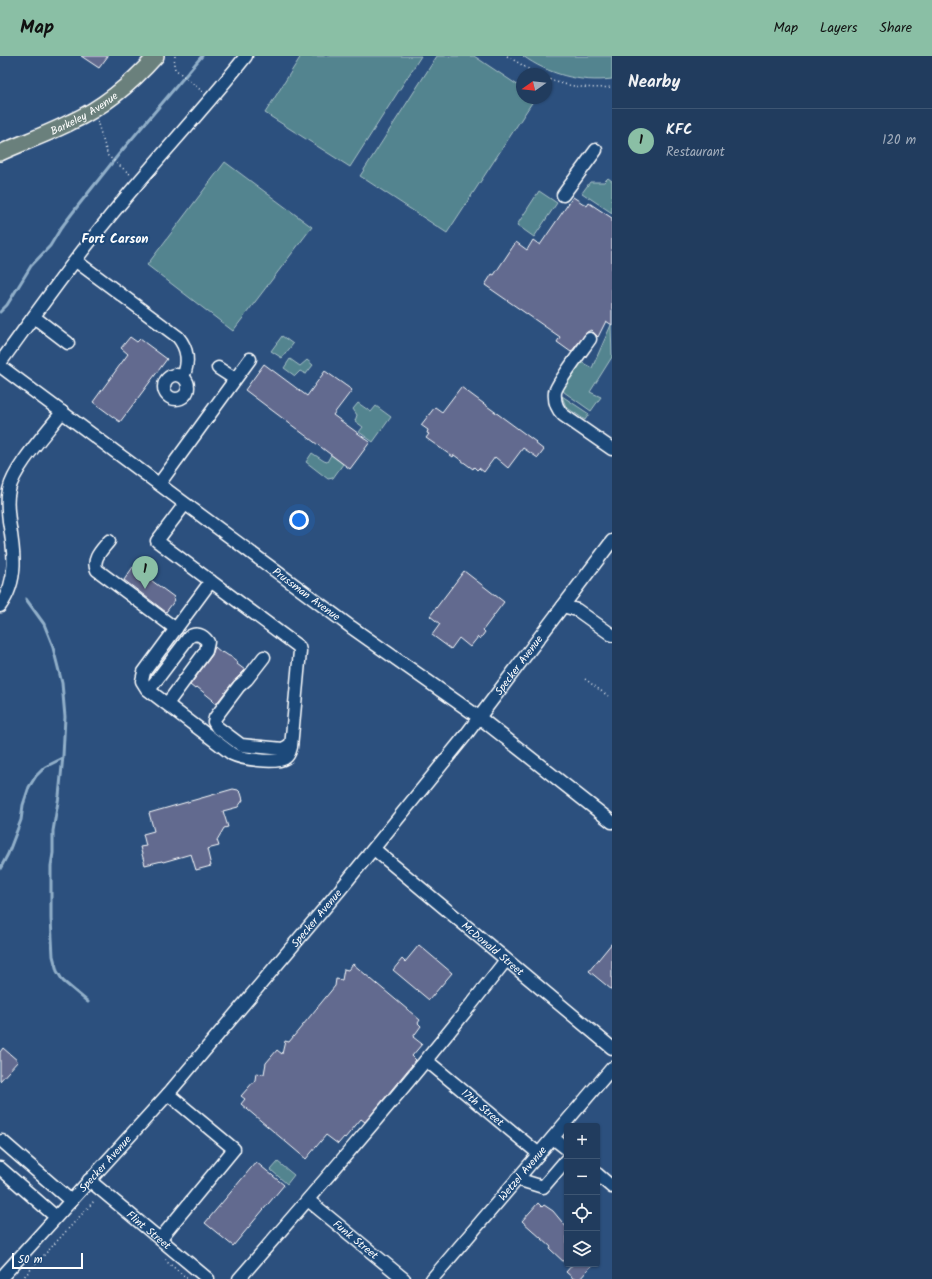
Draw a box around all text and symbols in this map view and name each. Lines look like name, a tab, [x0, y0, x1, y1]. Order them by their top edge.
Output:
text: Map	[20, 13, 54, 43]
text: Map	[774, 17, 798, 39]
text: Layers	[820, 17, 858, 39]
text: Share	[880, 17, 912, 39]
north arrow	[516, 68, 552, 104]
text: Nearby	[628, 69, 680, 96]
street label: Barkeley Avenue	[48, 88, 122, 141]
text: KFC	[666, 118, 692, 142]
text: 1	[639, 130, 643, 151]
text: 120 m	[882, 130, 916, 151]
text: Restaurant	[666, 142, 725, 163]
district label: Fort Carson	[81, 229, 149, 250]
your location	[289, 510, 309, 530]
pin: 1	[132, 556, 158, 589]
street label: Prussman Avenue	[268, 563, 344, 626]
street label: Specker Avenue	[491, 632, 548, 700]
street label: Specker Avenue	[287, 885, 347, 952]
street label: McDonald Street	[457, 917, 528, 981]
street label: 17th Street	[457, 1085, 508, 1132]
map controls	[564, 1123, 600, 1267]
button: +	[564, 1123, 600, 1159]
street label: Specker Avenue	[75, 1132, 136, 1197]
street label: Wetzel Avenue	[494, 1142, 552, 1205]
button: −	[564, 1159, 600, 1195]
button: locate	[564, 1195, 600, 1231]
street label: Flint Street	[122, 1207, 175, 1255]
street label: Funk Street	[328, 1216, 383, 1265]
button: layers	[564, 1231, 600, 1267]
scale bar	[12, 1251, 83, 1270]
text: 50 m	[18, 1251, 43, 1269]

